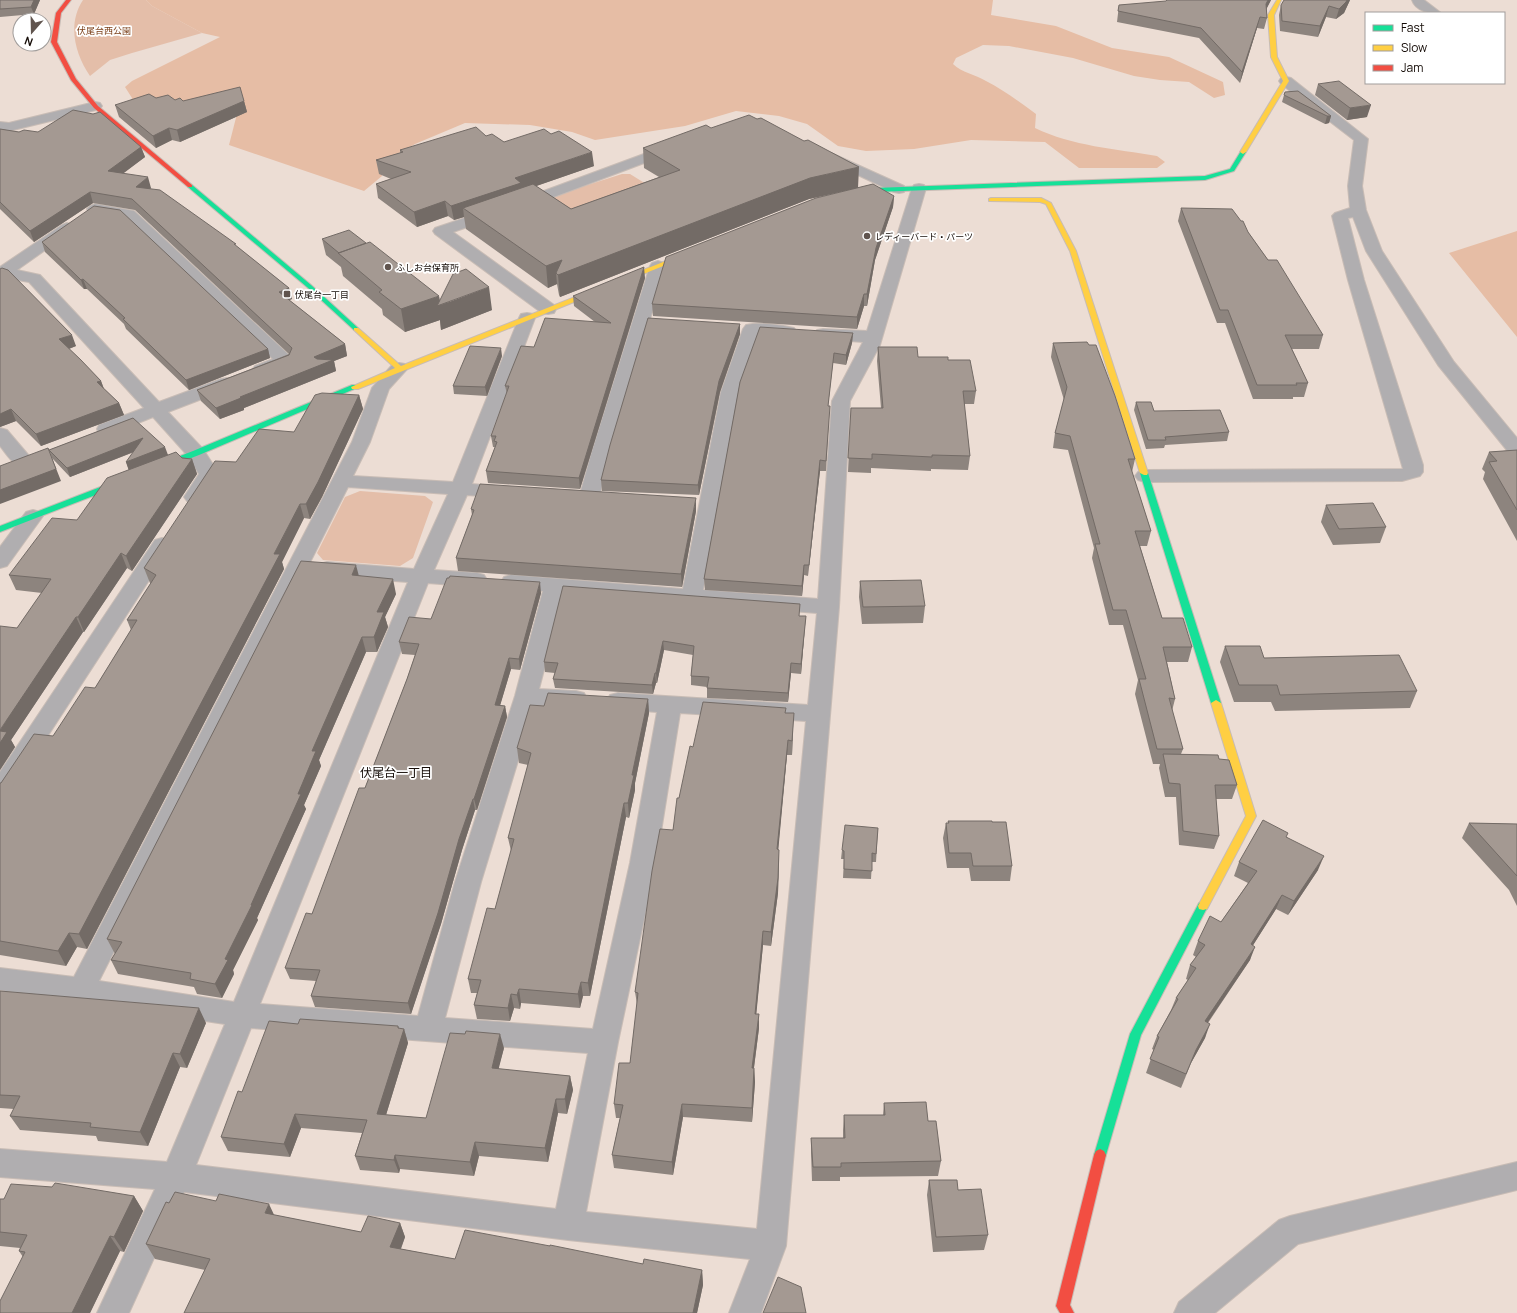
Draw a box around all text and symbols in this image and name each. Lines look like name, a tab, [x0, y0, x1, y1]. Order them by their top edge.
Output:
north arrow	[12, 12, 52, 52]
legend	[1365, 12, 1505, 84]
text: Fast	[1401, 19, 1425, 36]
park label: 伏尾台⻄公園	[77, 24, 131, 37]
text: N	[22, 33, 35, 50]
text: Slow	[1401, 39, 1427, 56]
text: Jam	[1401, 59, 1423, 76]
place label: レディーバード・パーツ	[875, 230, 973, 243]
marker: レディーバード・パーツ	[862, 231, 872, 241]
place label: ふしお台保育所	[396, 261, 459, 274]
marker: ふしお台保育所	[383, 262, 393, 272]
place label: 伏尾台一丁目	[295, 288, 349, 301]
marker: 伏尾台一丁目	[282, 289, 292, 299]
district label: 伏尾台一丁目	[360, 764, 432, 781]

